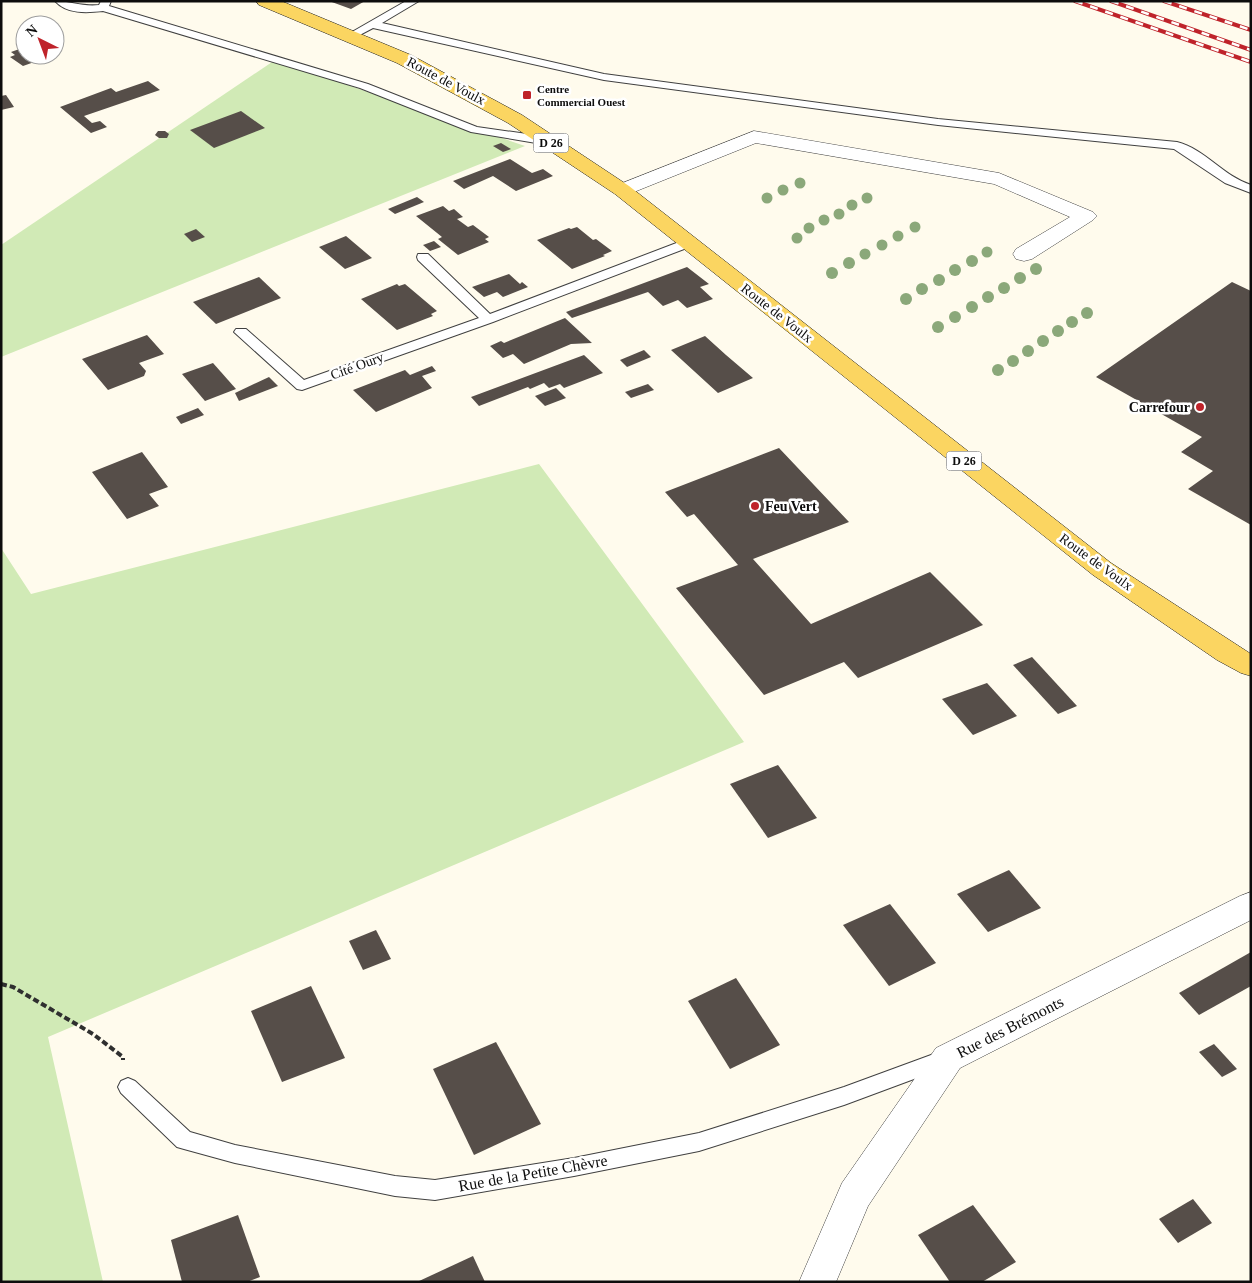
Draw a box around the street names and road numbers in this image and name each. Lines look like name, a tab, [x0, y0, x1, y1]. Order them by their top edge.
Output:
street label: Route de Voulx	[404, 54, 488, 108]
road number: D 26	[534, 134, 568, 152]
street label: Route de Voulx	[738, 280, 816, 346]
street label: Cité Oury	[328, 349, 386, 383]
road number: D 26	[946, 452, 982, 471]
street label: Route de Voulx	[1057, 530, 1135, 594]
street label: Rue des Brémonts	[954, 993, 1066, 1061]
street label: Rue de la Petite Chèvre	[457, 1152, 609, 1194]

